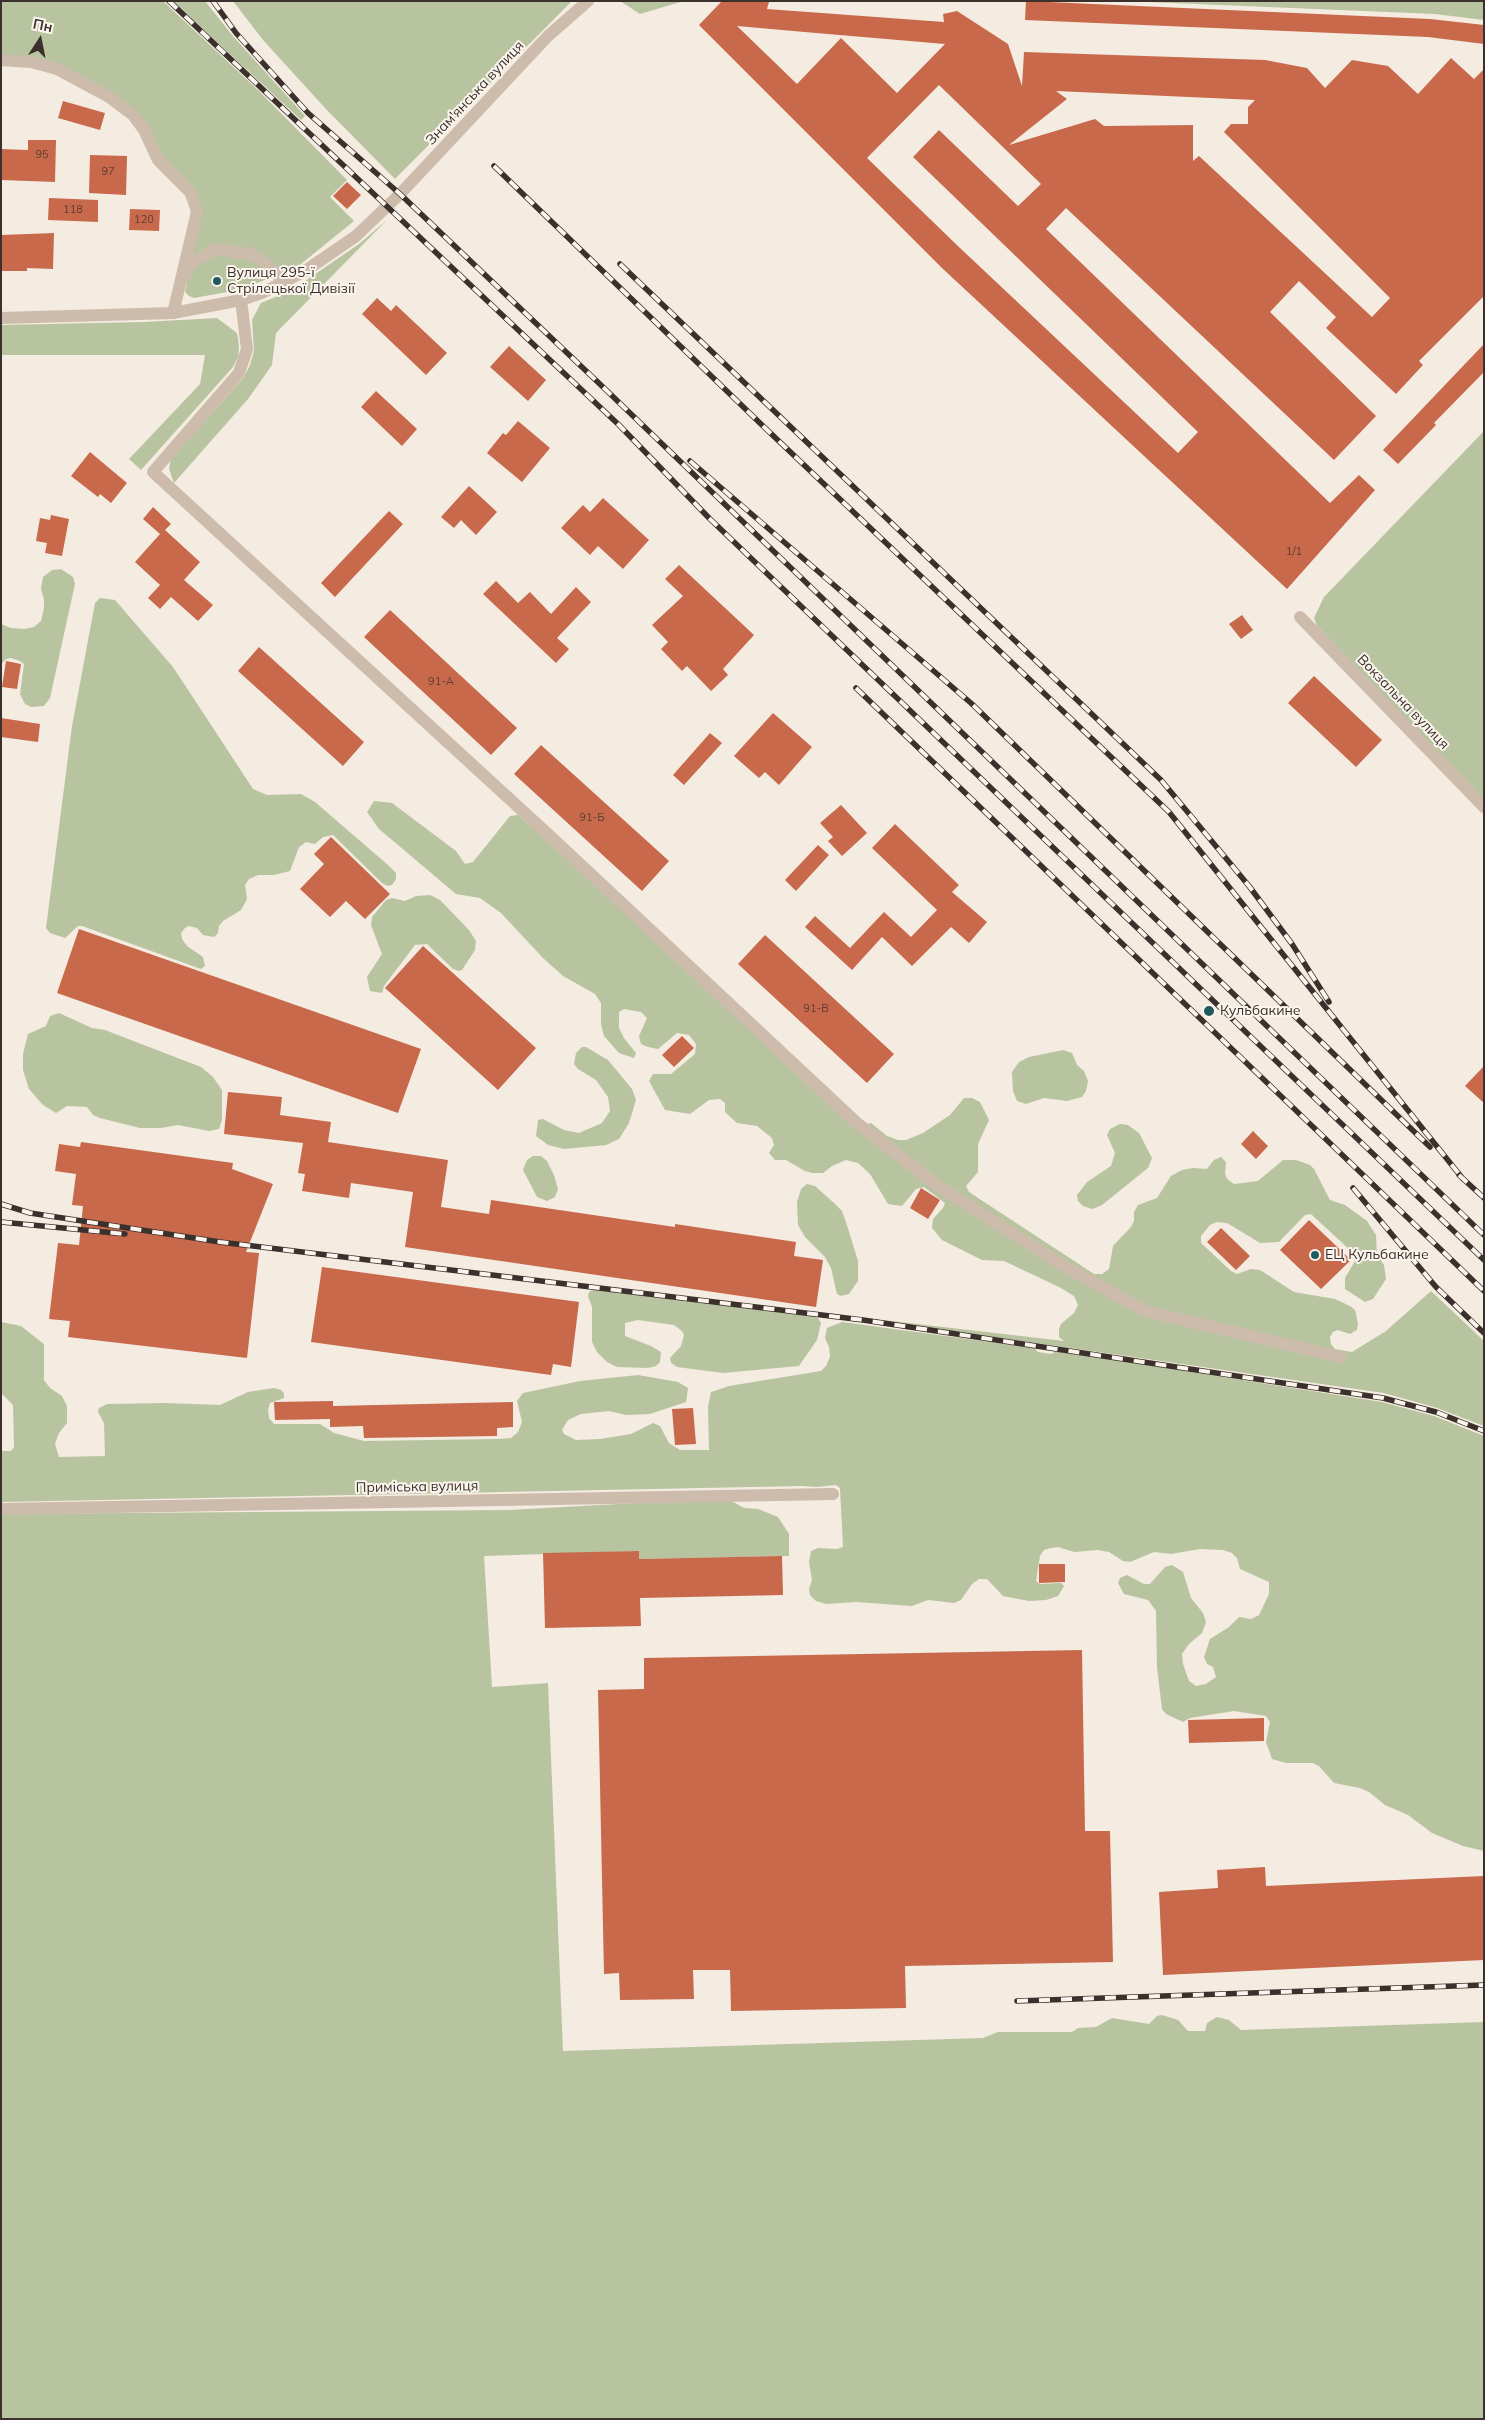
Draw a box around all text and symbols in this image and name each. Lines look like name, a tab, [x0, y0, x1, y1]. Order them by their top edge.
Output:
north arrow	[15, 15, 65, 65]
text: Пн	[32, 15, 54, 36]
street label: Знам'янська вулиця	[422, 38, 528, 148]
house number: 95	[35, 148, 49, 162]
house number: 97	[101, 165, 115, 179]
house number: 118	[63, 203, 83, 217]
house number: 120	[134, 213, 154, 227]
place label: Вулиця 295-ї Стрілецької Дивізії	[227, 265, 355, 298]
marker: Вулиця 295-ї Стрілецької Дивізії	[211, 275, 223, 287]
house number: 1/1	[1286, 545, 1302, 559]
street label: Вокзальна вулиця	[1354, 651, 1452, 753]
house number: 91-А	[428, 675, 454, 689]
house number: 91-Б	[579, 811, 605, 825]
house number: 91-В	[803, 1002, 829, 1016]
place label: Кульбакине	[1220, 1003, 1301, 1019]
marker: Кульбакине	[1202, 1004, 1216, 1018]
place label: ЕЦ Кульбакине	[1325, 1247, 1429, 1263]
marker: ЕЦ Кульбакине	[1309, 1249, 1321, 1261]
street label: Приміська вулиця	[356, 1478, 478, 1496]

